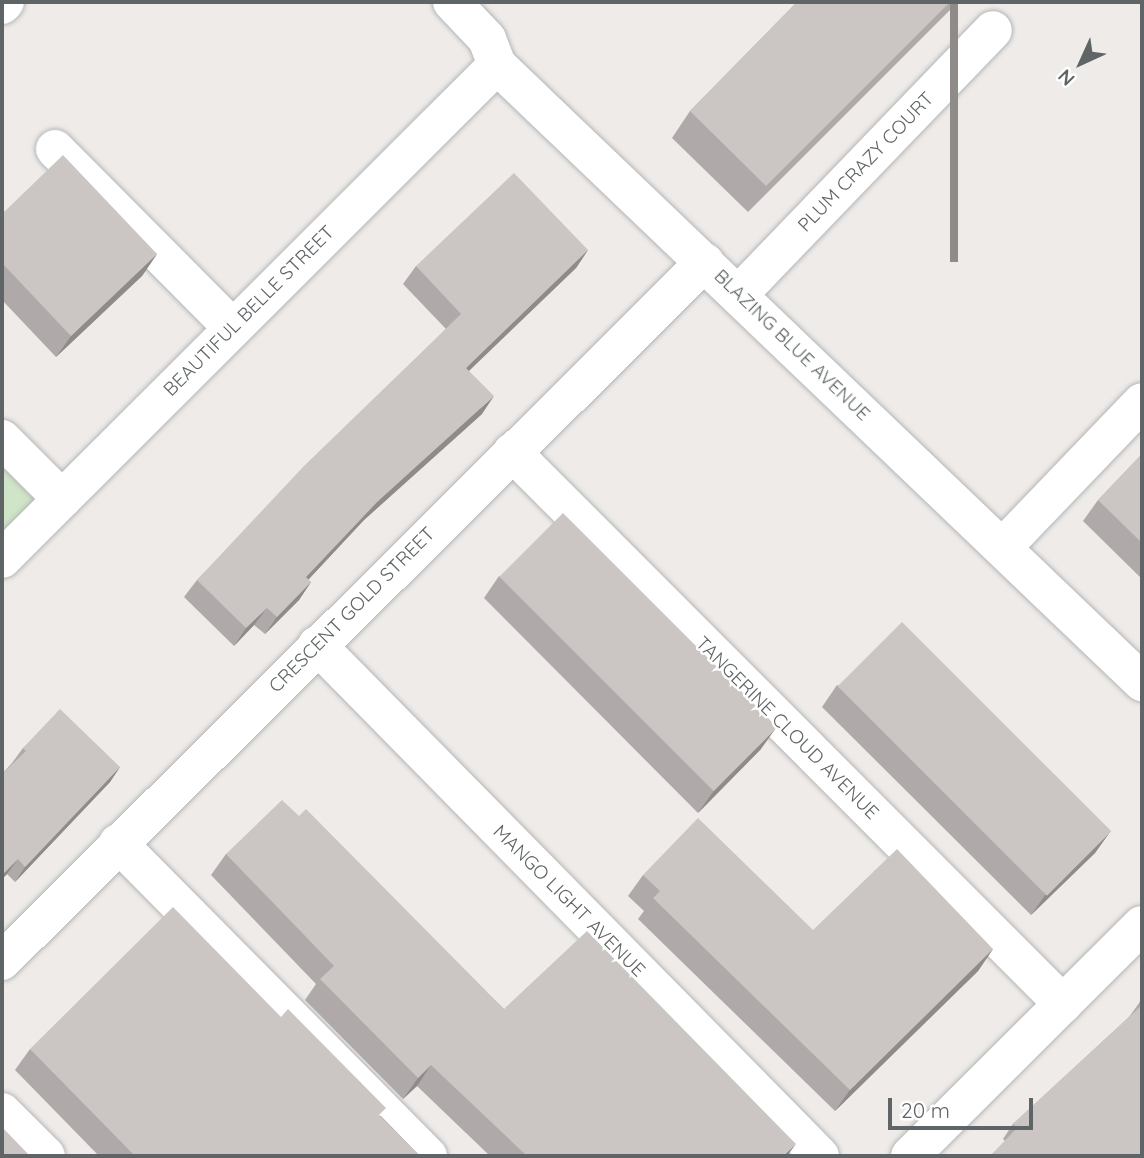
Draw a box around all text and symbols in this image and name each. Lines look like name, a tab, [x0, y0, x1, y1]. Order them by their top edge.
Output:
north arrow	[1046, 28, 1116, 98]
text: N	[1053, 64, 1080, 91]
street label: PLUM CRAZY COURT	[793, 87, 939, 237]
street label: BEAUTIFUL BELLE STREET	[159, 221, 339, 401]
street label: BLAZING BLUE AVENUE	[709, 265, 875, 425]
street label: CRESCENT GOLD STREET	[264, 522, 440, 698]
street label: TANGERINE CLOUD AVENUE	[691, 632, 883, 824]
street label: MANGO LIGHT AVENUE	[488, 820, 650, 982]
scale bar	[892, 1084, 1037, 1128]
text: 20 m	[901, 1097, 950, 1123]

